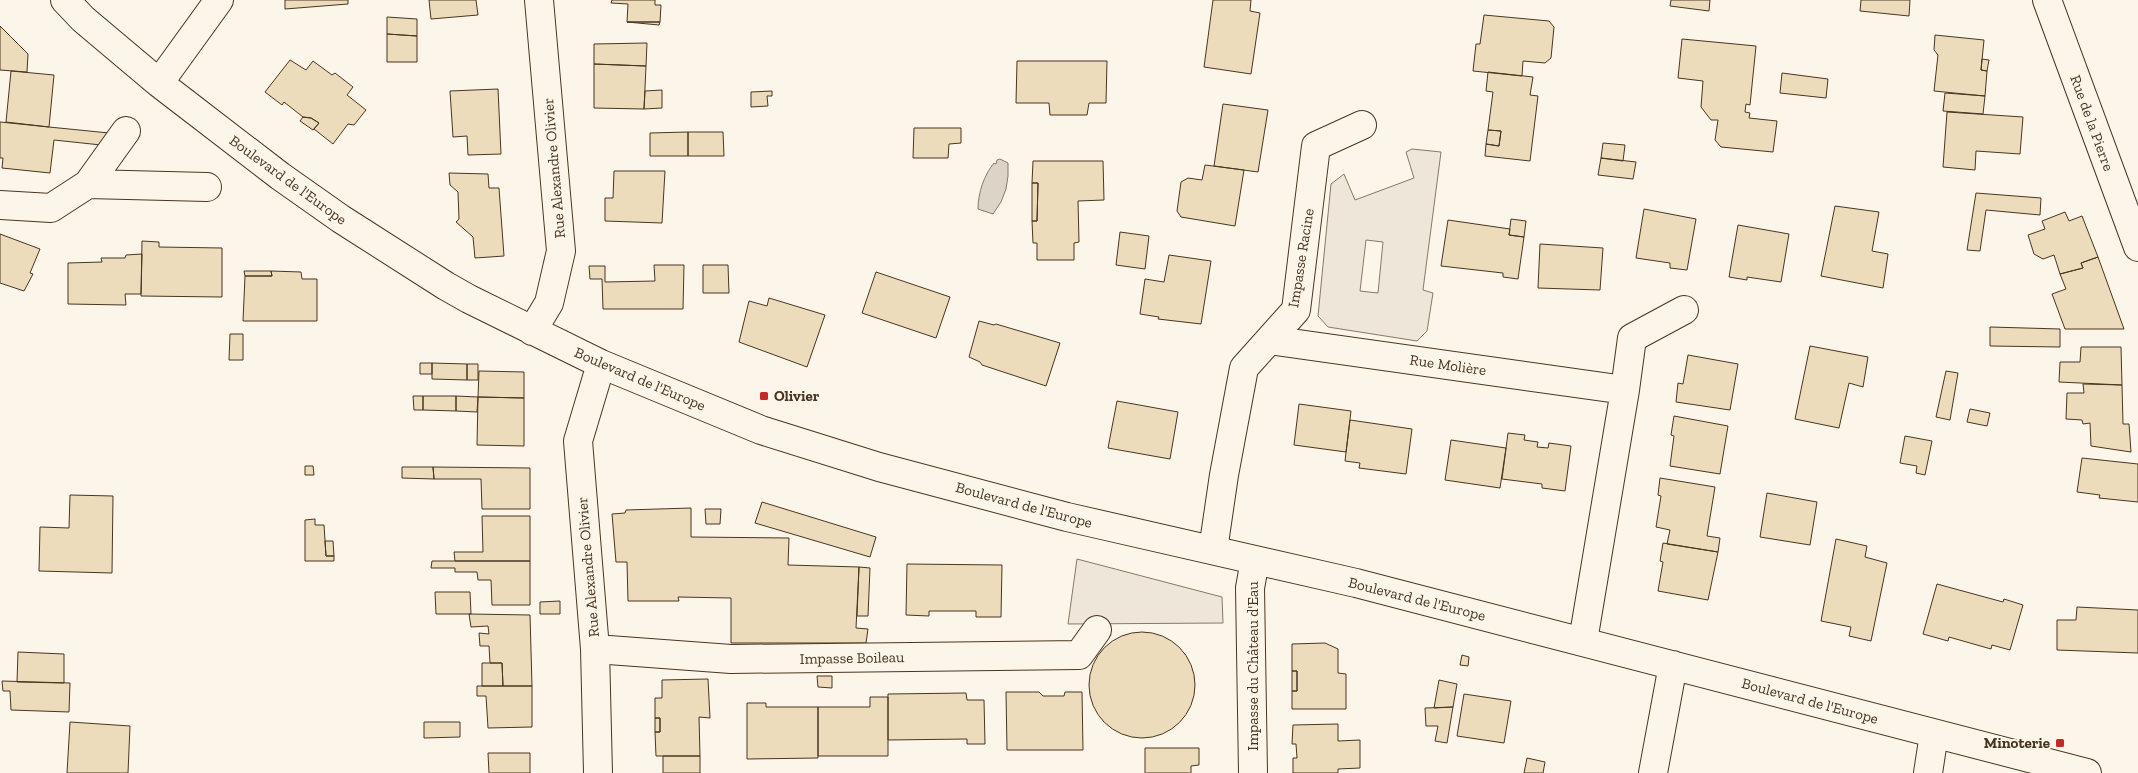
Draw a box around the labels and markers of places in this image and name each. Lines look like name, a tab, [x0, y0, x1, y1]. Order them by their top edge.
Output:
place label: Olivier	[774, 387, 820, 405]
marker: Olivier	[758, 390, 770, 402]
place label: Minoterie	[1984, 734, 2050, 752]
marker: Minoterie	[2054, 737, 2066, 749]

